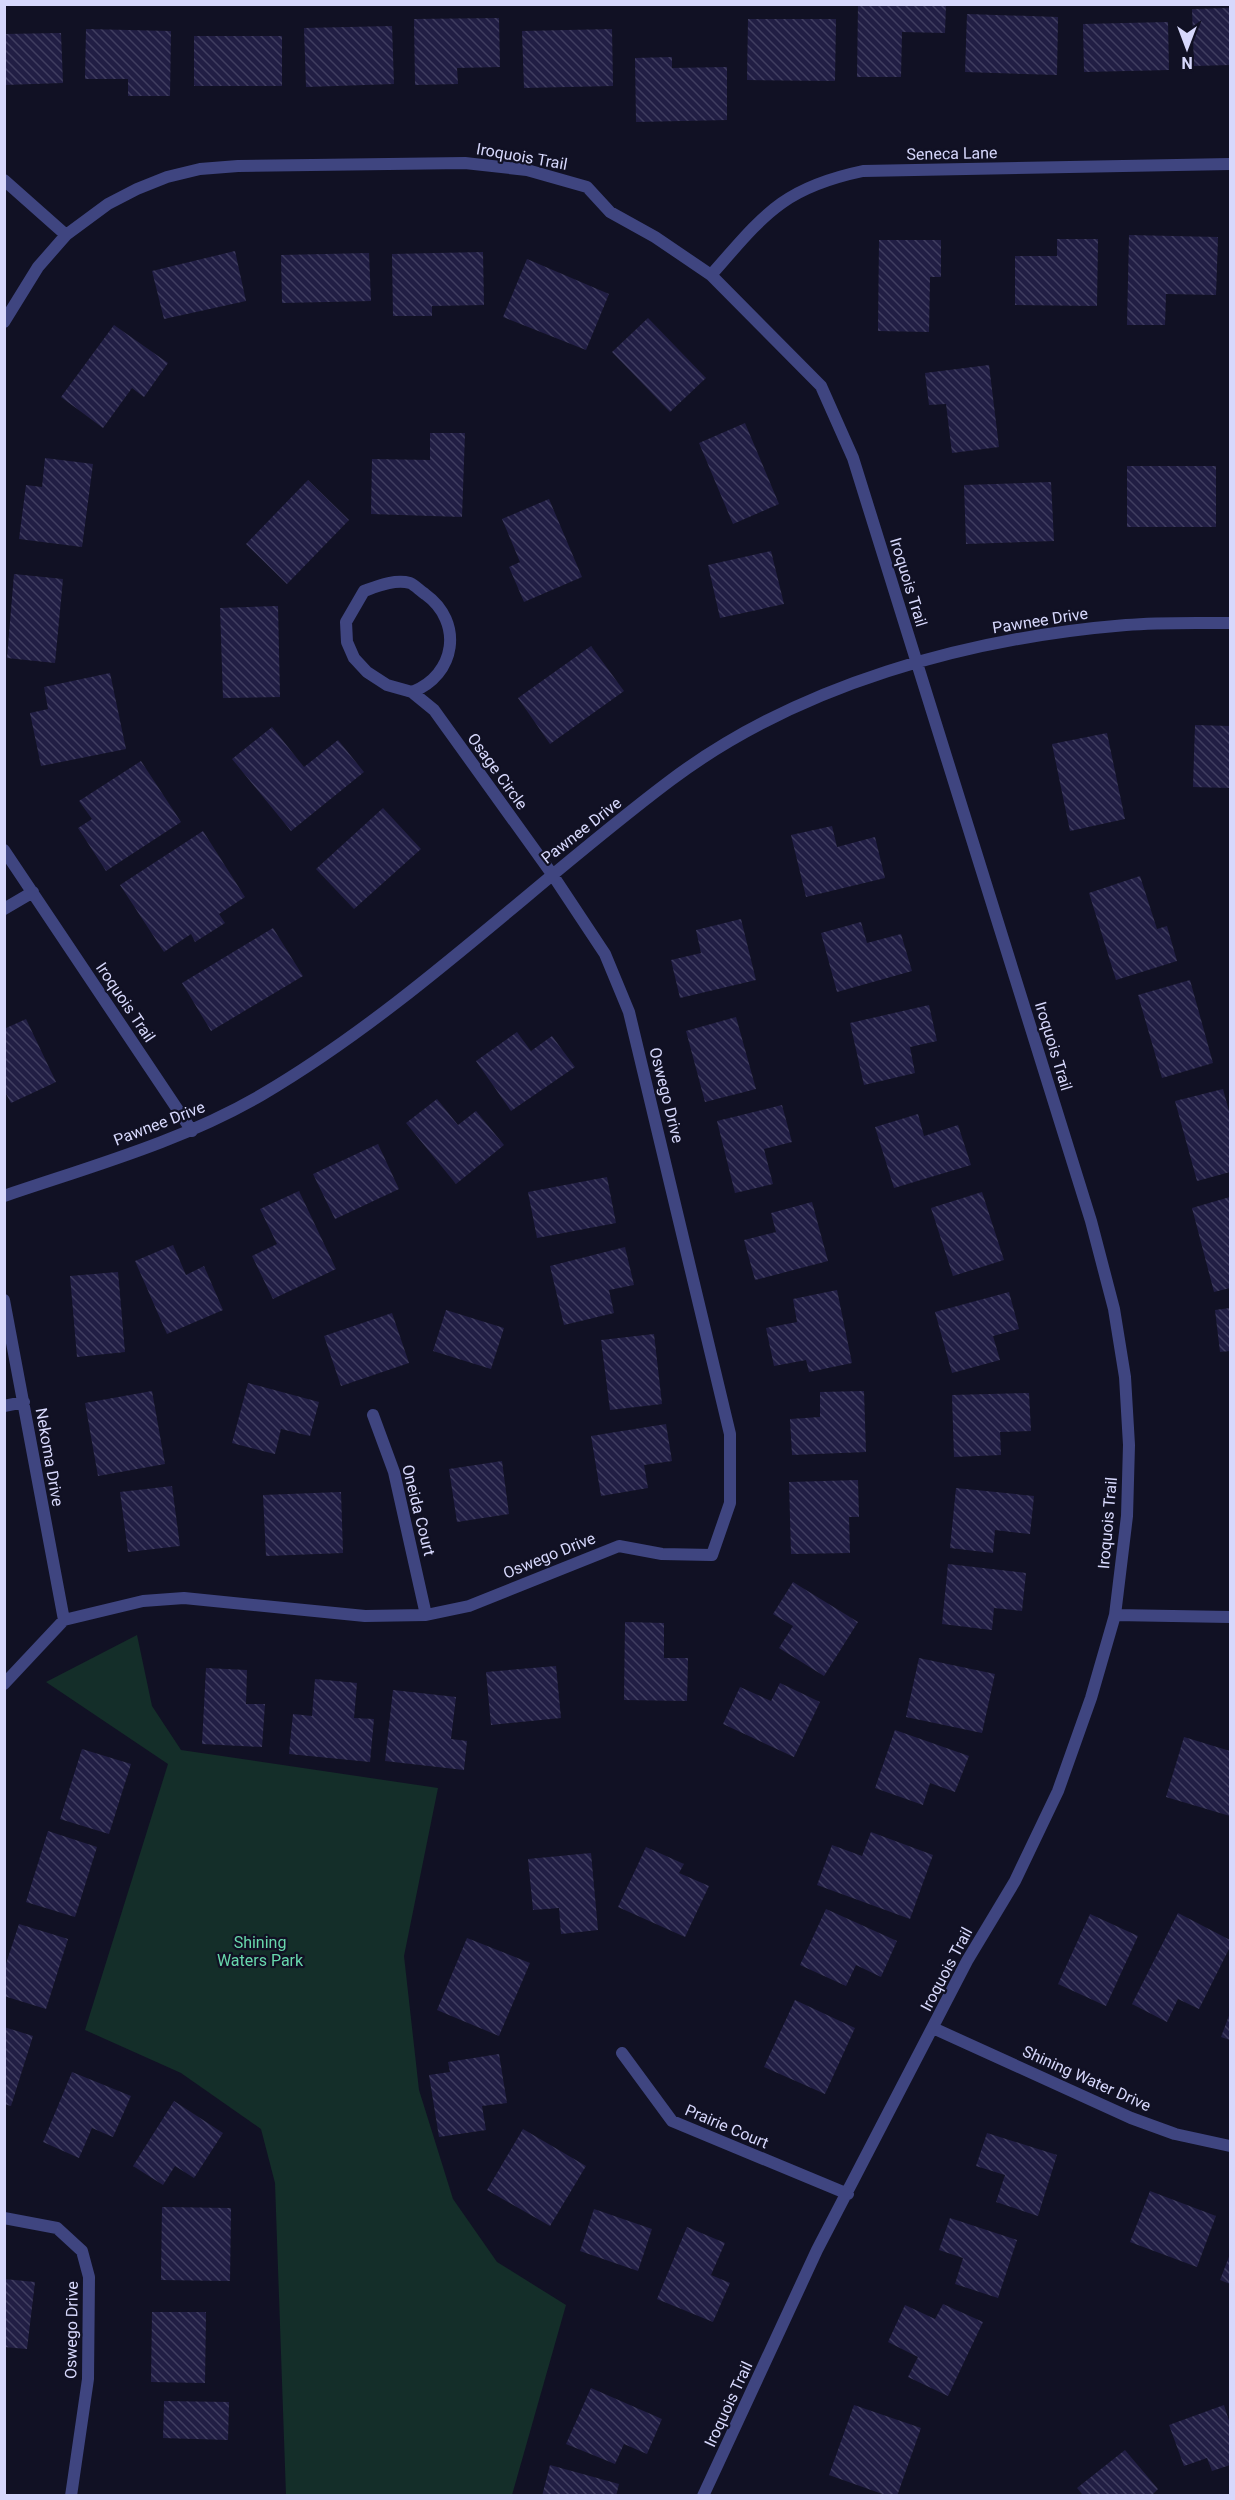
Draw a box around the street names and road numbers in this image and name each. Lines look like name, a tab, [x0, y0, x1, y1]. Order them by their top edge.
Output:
street label: Iroquois Trail	[475, 139, 569, 174]
street label: Seneca Lane	[906, 143, 998, 164]
street label: Iroquois Trail	[886, 535, 931, 629]
street label: Pawnee Drive	[991, 604, 1089, 637]
street label: Osage Circle	[464, 729, 532, 813]
street label: Pawnee Drive	[537, 793, 625, 868]
street label: Iroquois Trail	[92, 959, 159, 1046]
street label: Iroquois Trail	[1031, 999, 1076, 1093]
street label: Oswego Drive	[645, 1045, 688, 1145]
street label: Pawnee Drive	[111, 1097, 208, 1150]
street label: Nekoma Drive	[31, 1406, 68, 1508]
street label: Oneida Court	[398, 1463, 439, 1558]
street label: Iroquois Trail	[1094, 1476, 1121, 1570]
street label: Oswego Drive	[500, 1528, 598, 1583]
street label: Iroquois Trail	[916, 1924, 976, 2014]
street label: Shining Water Drive	[1020, 2042, 1154, 2115]
street label: Prairie Court	[682, 2100, 771, 2153]
street label: Oswego Drive	[61, 2281, 82, 2379]
street label: Iroquois Trail	[700, 2358, 757, 2450]

